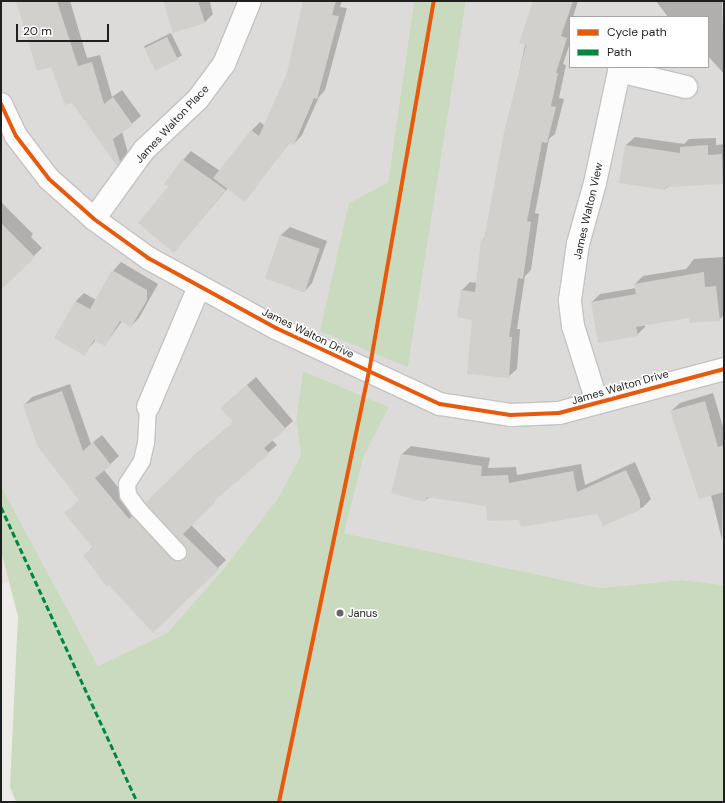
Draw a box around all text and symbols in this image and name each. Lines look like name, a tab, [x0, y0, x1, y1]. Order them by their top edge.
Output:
scale bar	[18, 16, 111, 42]
legend	[569, 16, 709, 68]
text: 20 m	[23, 23, 52, 39]
text: Cycle path	[607, 24, 667, 40]
text: Path	[607, 44, 632, 60]
street label: James Walton Place	[132, 82, 212, 166]
street label: James Walton View	[570, 161, 606, 261]
street label: James Walton Drive	[260, 305, 356, 361]
street label: James Walton Drive	[570, 367, 670, 407]
place label: Janus	[348, 606, 378, 620]
marker: Janus	[335, 608, 345, 618]

